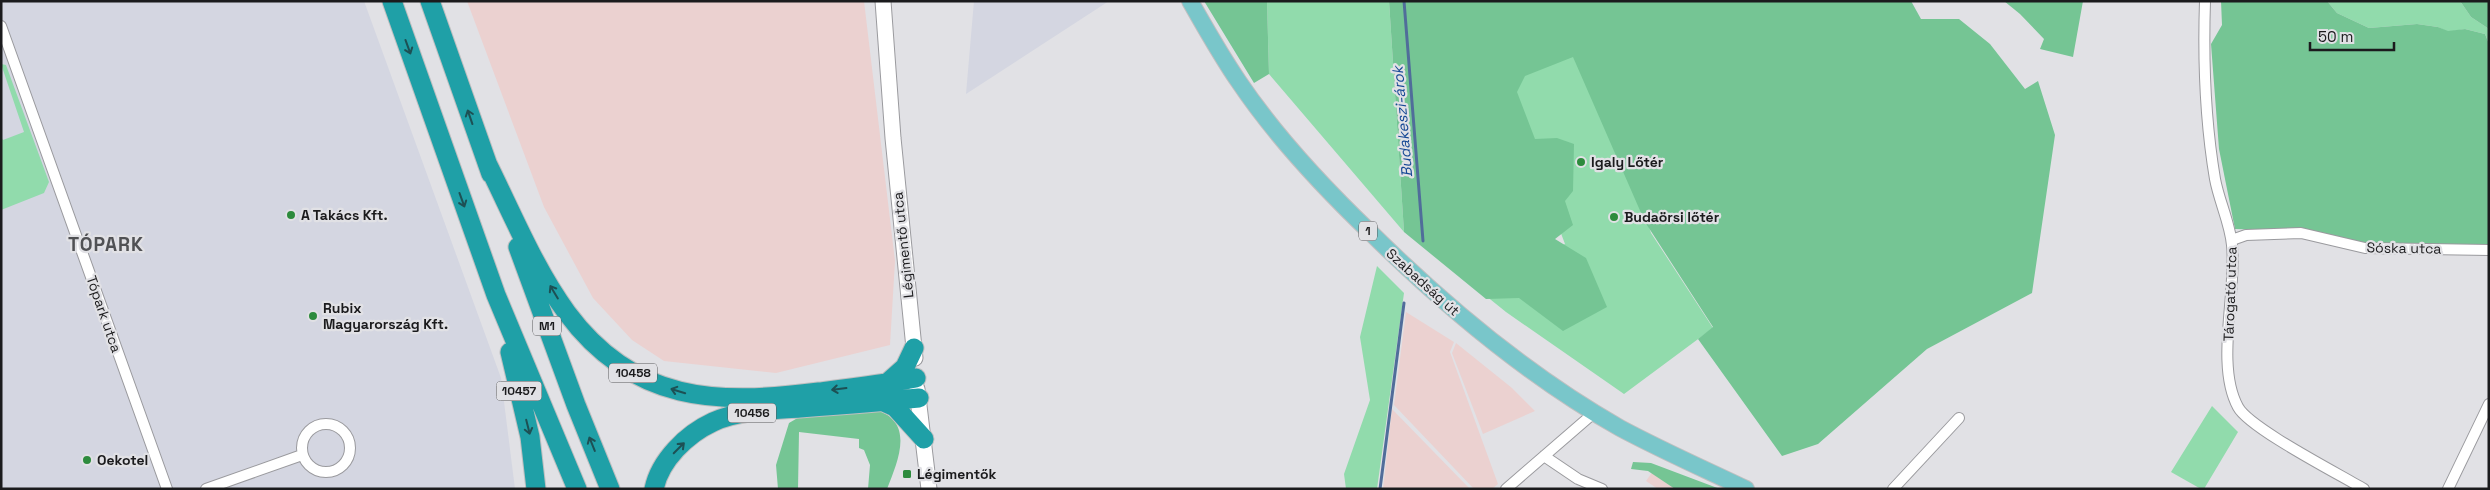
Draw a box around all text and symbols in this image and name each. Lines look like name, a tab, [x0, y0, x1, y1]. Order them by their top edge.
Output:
scale bar	[2310, 20, 2394, 52]
text: 50 m	[2318, 27, 2353, 46]
one-way arrow	[404, 39, 413, 54]
water label: Budakeszi-árok	[1388, 64, 1416, 178]
one-way arrow	[465, 109, 475, 125]
place label: Igaly Lőtér	[1591, 153, 1664, 171]
marker: Igaly Lőtér	[1575, 156, 1587, 168]
street label: Légimentő utca	[888, 191, 918, 299]
one-way arrow	[458, 192, 467, 208]
place label: A Takács Kft.	[301, 206, 388, 224]
place label: Budaörsi lőtér	[1624, 208, 1720, 226]
marker: A Takács Kft.	[285, 209, 297, 221]
marker: Budaörsi lőtér	[1608, 211, 1620, 223]
road number: 1	[1359, 222, 1377, 240]
district label: TÓPARK	[68, 232, 144, 257]
street label: Sóska utca	[2366, 238, 2442, 258]
street label: Szabadság út	[1383, 244, 1463, 320]
street label: Tárogató utca	[2219, 246, 2241, 342]
street label: Tópark utca	[82, 273, 126, 355]
one-way arrow	[549, 286, 559, 300]
place label: Rubix Magyarország Kft.	[323, 299, 448, 333]
marker: Rubix Magyarország Kft.	[307, 310, 319, 322]
road number: M1	[533, 316, 561, 336]
road number: 10458	[609, 363, 657, 382]
road number: 10457	[496, 382, 542, 401]
one-way arrow	[831, 385, 847, 395]
one-way arrow	[670, 386, 686, 395]
road number: 10456	[728, 403, 776, 422]
one-way arrow	[524, 419, 533, 435]
one-way arrow	[587, 436, 596, 452]
one-way arrow	[673, 441, 685, 454]
place label: Oekotel	[97, 451, 148, 469]
marker: Oekotel	[81, 454, 93, 466]
place label: Légimentők	[917, 465, 996, 483]
marker: Légimentők	[901, 468, 913, 480]

